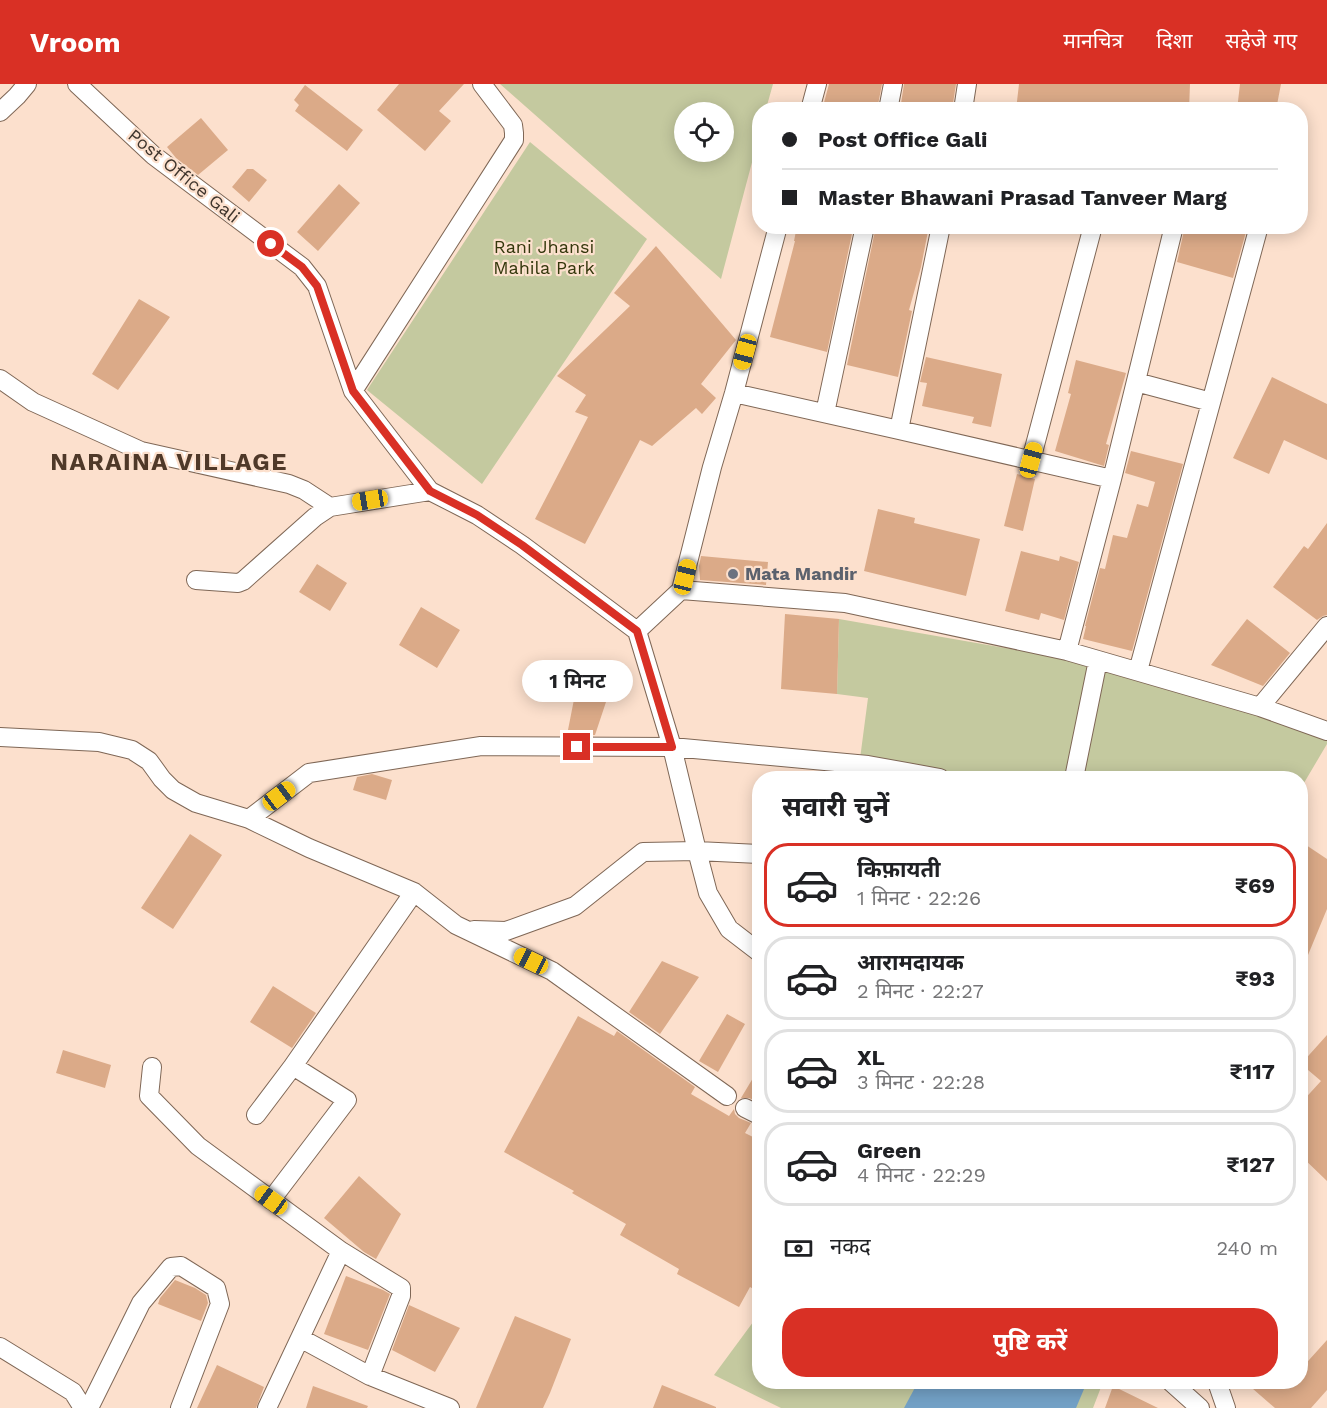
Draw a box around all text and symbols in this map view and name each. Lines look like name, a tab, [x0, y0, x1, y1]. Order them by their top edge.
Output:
text: Vroom	[30, 26, 121, 59]
text: मानचित्र	[1063, 28, 1123, 53]
text: दिशा	[1156, 28, 1192, 53]
text: सहेजे गए	[1225, 28, 1297, 53]
map controls	[674, 102, 734, 162]
button: locate	[674, 102, 734, 162]
street label: Post Office Gali	[124, 124, 244, 227]
text: Post Office Gali	[818, 127, 988, 152]
text: Master Bhawani Prasad Tanveer Marg	[818, 185, 1227, 210]
route start	[257, 230, 284, 257]
park label: Rani Jhansi Mahila Park	[493, 236, 595, 278]
car	[732, 332, 758, 372]
car	[1018, 440, 1044, 480]
district label: NARAINA VILLAGE	[50, 448, 288, 476]
car	[351, 488, 389, 512]
car	[672, 557, 698, 597]
place label: Mata Mandir	[745, 563, 857, 584]
marker: Mata Mandir	[726, 567, 740, 581]
callout: 1 मिनट	[522, 660, 632, 702]
text: 1 मिनट	[549, 669, 606, 693]
route end	[563, 733, 590, 760]
car	[259, 778, 299, 814]
text: सवारी चुनें	[782, 791, 889, 823]
text: किफ़ायती	[857, 857, 941, 882]
icon: car	[785, 858, 839, 912]
text: ₹69	[1235, 873, 1275, 898]
text: 1 मिनट · 22:26	[857, 886, 981, 910]
car	[511, 945, 551, 977]
text: आरामदायक	[857, 950, 964, 975]
icon: car	[785, 951, 839, 1005]
text: ₹93	[1235, 966, 1275, 991]
text: 2 मिनट · 22:27	[857, 979, 984, 1003]
icon: car	[785, 1044, 839, 1098]
text: XL	[857, 1045, 885, 1070]
text: ₹117	[1229, 1059, 1275, 1084]
text: 3 मिनट · 22:28	[857, 1070, 985, 1094]
icon: car	[785, 1137, 839, 1191]
text: Green	[857, 1138, 921, 1163]
text: ₹127	[1226, 1152, 1275, 1177]
text: 4 मिनट · 22:29	[857, 1163, 986, 1187]
car	[251, 1182, 291, 1218]
icon: cash	[782, 1232, 815, 1265]
text: नकद	[830, 1234, 871, 1259]
text: 240 m	[1216, 1236, 1278, 1260]
button: पुष्टि करें	[782, 1308, 1278, 1377]

